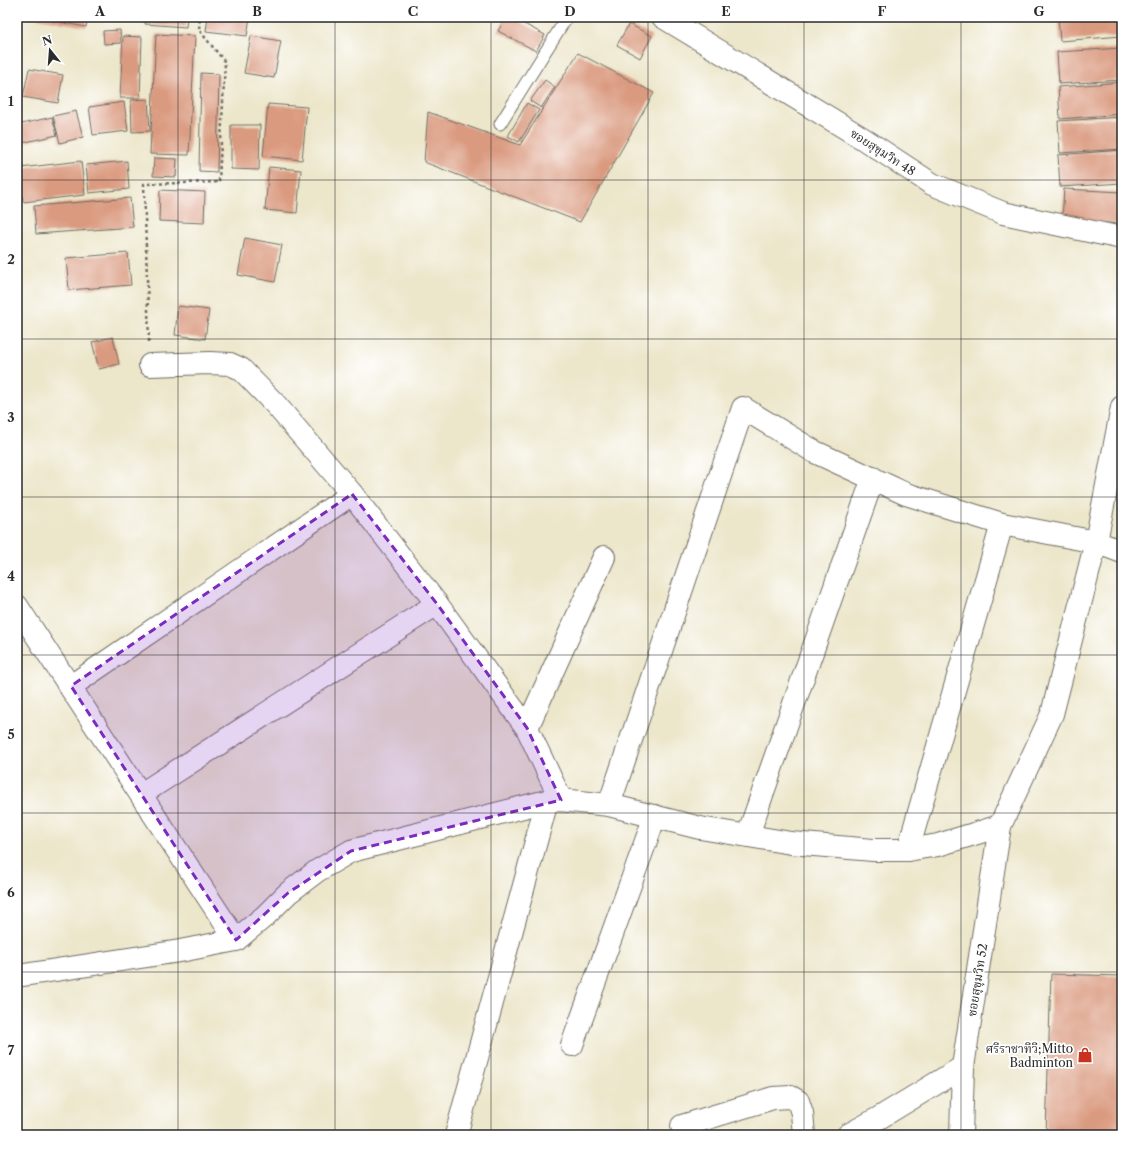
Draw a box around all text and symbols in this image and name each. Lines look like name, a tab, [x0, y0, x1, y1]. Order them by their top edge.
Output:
text: A	[94, 3, 106, 19]
text: B	[252, 3, 262, 19]
text: C	[408, 3, 418, 19]
text: D	[564, 3, 576, 19]
text: E	[721, 3, 731, 19]
text: F	[878, 3, 887, 19]
text: G	[1033, 3, 1045, 19]
north arrow	[30, 30, 70, 70]
text: N	[40, 32, 54, 49]
text: 1	[8, 93, 14, 109]
street label: ซอยสุขุมวิท 48	[847, 125, 918, 179]
text: 2	[7, 251, 15, 267]
text: 3	[7, 409, 15, 425]
text: 4	[7, 568, 15, 584]
text: 5	[7, 726, 15, 742]
text: 6	[7, 884, 15, 900]
street label: ซอยสุขุมวิท 52	[964, 942, 991, 1018]
place label: ศรีราชาทีวี;Mitto Badminton	[985, 1041, 1073, 1070]
text: 7	[8, 1042, 15, 1058]
shop icon: ศรีราชาทีวี;Mitto Badminton	[1076, 1046, 1094, 1064]

